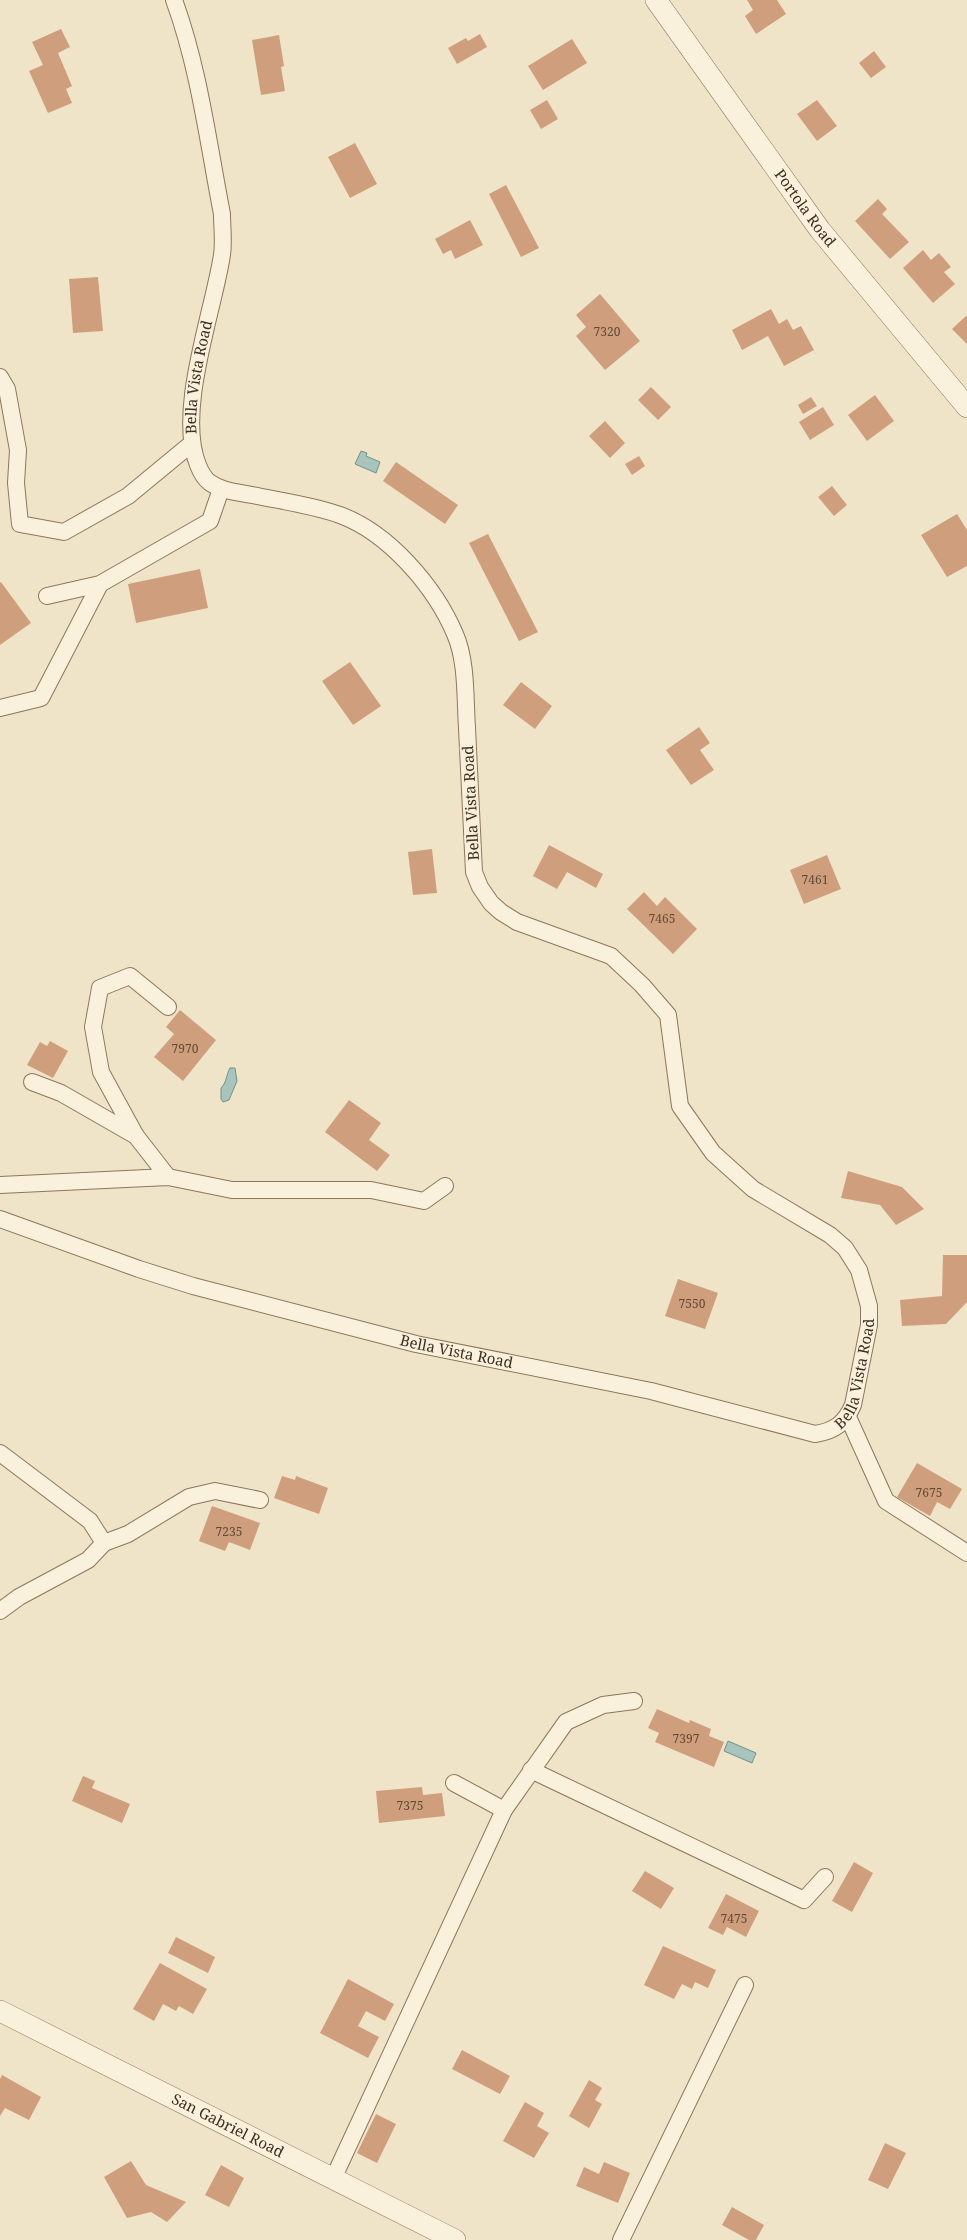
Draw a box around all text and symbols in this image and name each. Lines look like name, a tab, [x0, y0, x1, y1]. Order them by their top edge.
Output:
street label: Portola Road	[771, 165, 841, 251]
street label: Bella Vista Road	[180, 318, 216, 435]
house number: 7320	[594, 323, 621, 340]
street label: Bella Vista Road	[457, 745, 483, 861]
house number: 7461	[802, 871, 828, 888]
house number: 7465	[649, 910, 675, 927]
house number: 7970	[172, 1040, 199, 1057]
house number: 7550	[679, 1295, 706, 1312]
street label: Bella Vista Road	[830, 1318, 878, 1433]
street label: Bella Vista Road	[398, 1329, 515, 1372]
house number: 7675	[916, 1484, 942, 1501]
house number: 7235	[216, 1523, 242, 1540]
house number: 7397	[673, 1730, 700, 1747]
house number: 7375	[397, 1797, 423, 1814]
house number: 7475	[721, 1910, 747, 1927]
street label: San Gabriel Road	[169, 2088, 288, 2161]

